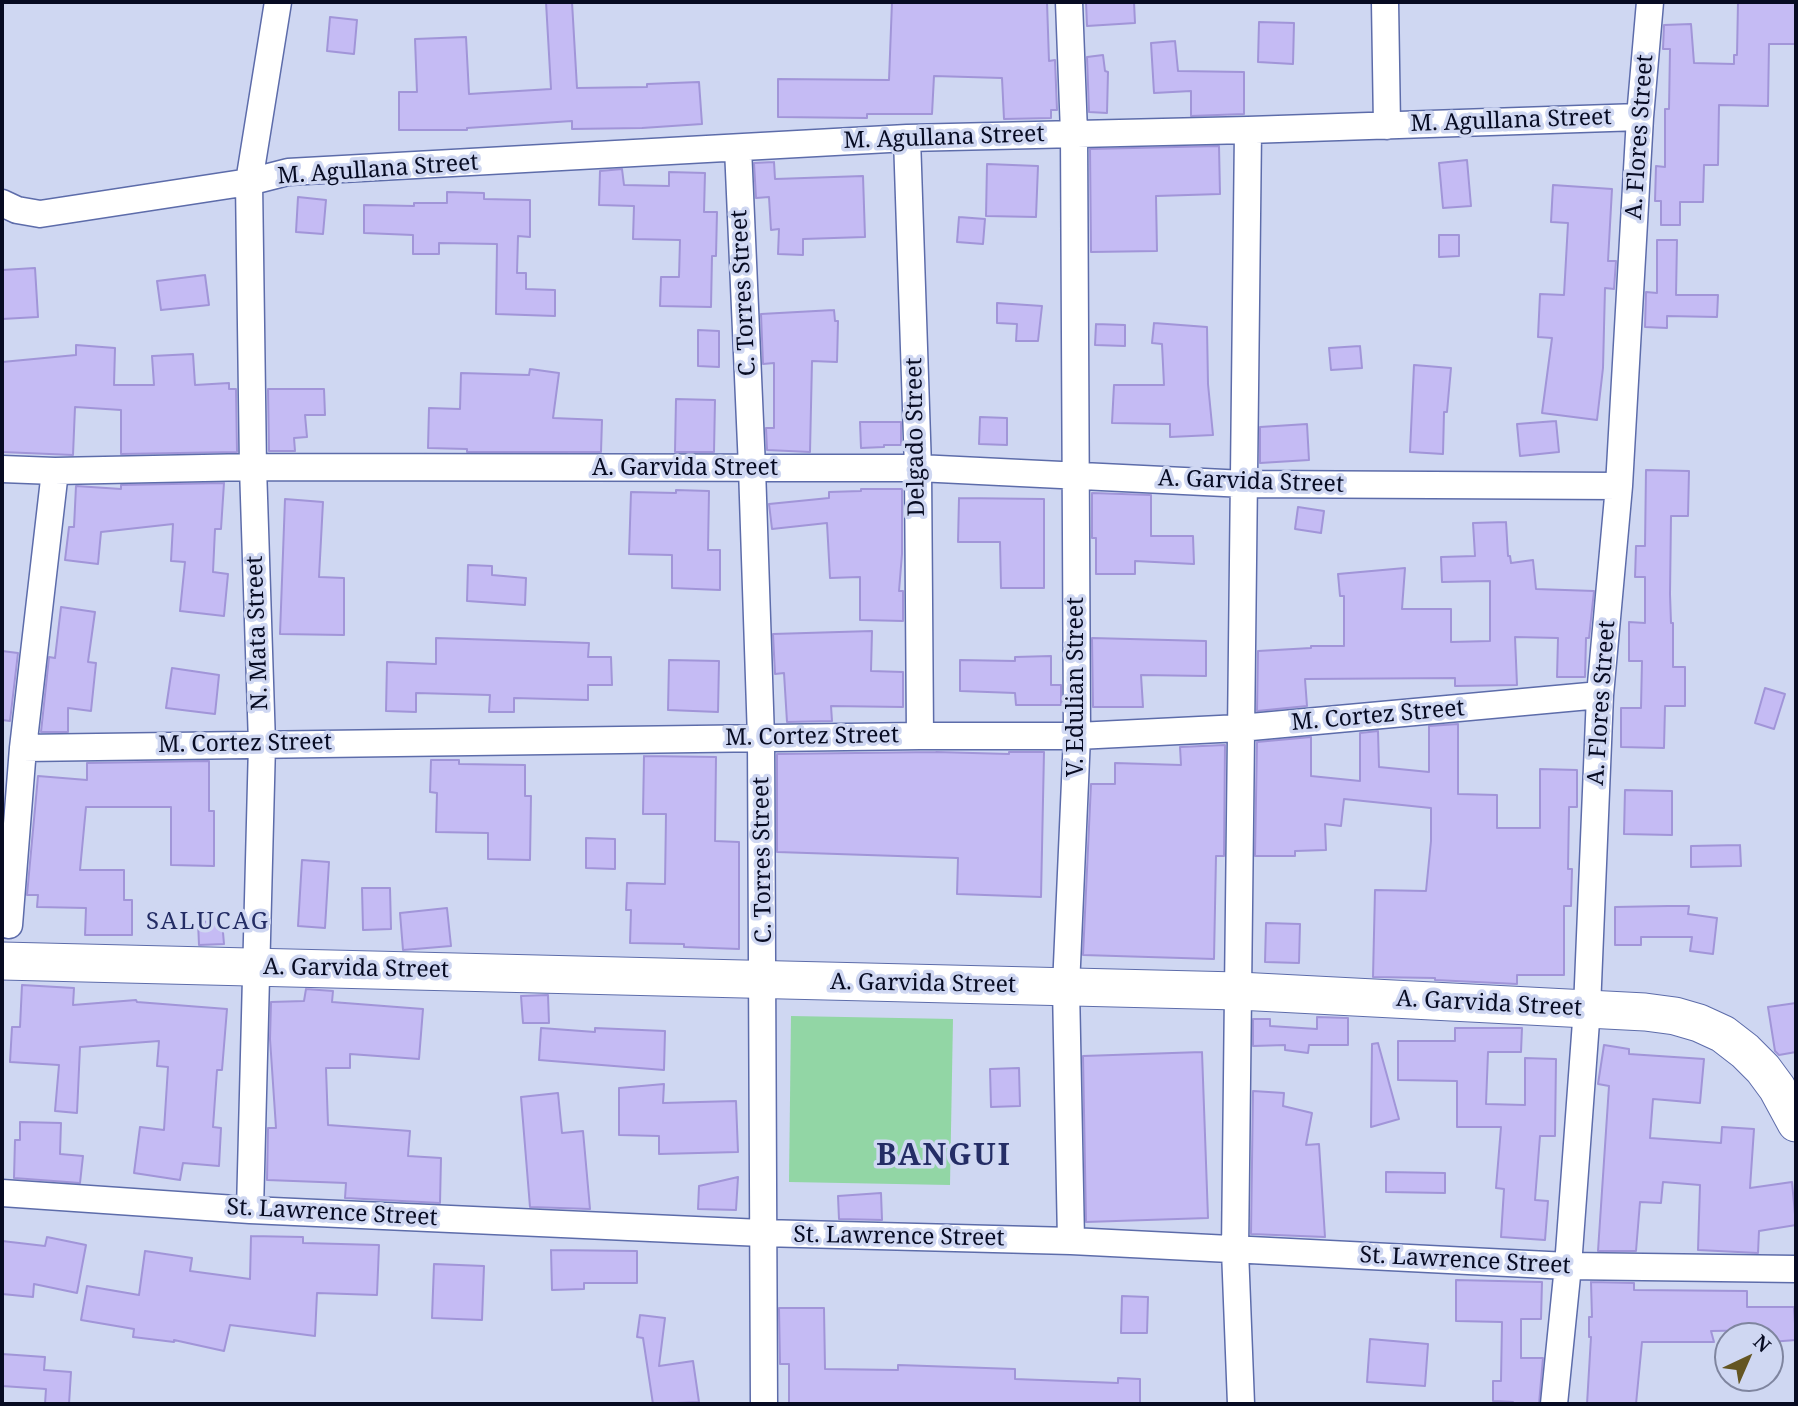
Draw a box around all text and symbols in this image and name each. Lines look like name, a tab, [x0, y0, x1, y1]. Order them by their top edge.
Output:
street label: A. Flores Street	[1620, 53, 1660, 221]
street label: M. Agullana Street	[1410, 104, 1612, 138]
street label: M. Agullana Street	[843, 121, 1045, 155]
street label: M. Agullana Street	[277, 149, 479, 191]
street label: C. Torres Street	[726, 209, 762, 377]
street label: Delgado Street	[901, 357, 931, 517]
street label: A. Garvida Street	[592, 454, 778, 482]
street label: A. Garvida Street	[1158, 465, 1344, 499]
street label: N. Mata Street	[242, 555, 274, 711]
street label: V. Edulian Street	[1062, 597, 1090, 777]
street label: A. Flores Street	[1582, 619, 1622, 787]
street label: M. Cortez Street	[1290, 695, 1466, 737]
street label: M. Cortez Street	[725, 722, 899, 752]
street label: M. Cortez Street	[158, 729, 332, 759]
street label: C. Torres Street	[748, 777, 778, 943]
district label: SALUCAG	[147, 908, 269, 936]
street label: A. Garvida Street	[263, 954, 449, 984]
street label: A. Garvida Street	[830, 969, 1016, 999]
street label: A. Garvida Street	[1395, 985, 1583, 1023]
district label: BANGUI	[877, 1138, 1011, 1174]
street label: St. Lawrence Street	[226, 1194, 438, 1232]
street label: St. Lawrence Street	[793, 1221, 1005, 1253]
street label: St. Lawrence Street	[1359, 1242, 1571, 1280]
north arrow	[1714, 1322, 1784, 1392]
text: N	[1748, 1329, 1777, 1358]

